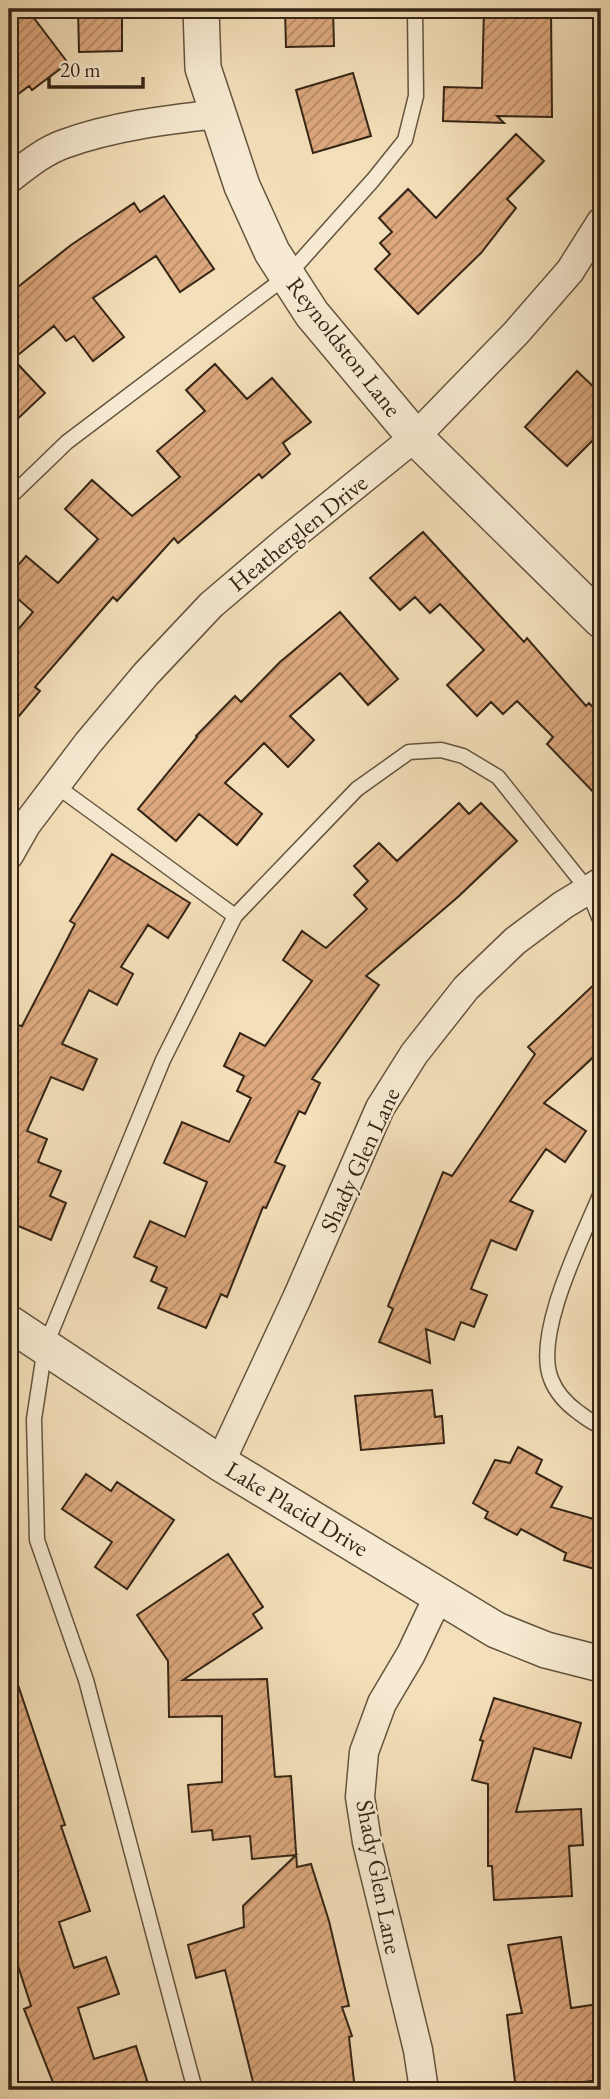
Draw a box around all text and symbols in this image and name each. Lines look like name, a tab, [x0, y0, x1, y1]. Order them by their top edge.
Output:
scale bar	[49, 46, 144, 90]
text: 20 m	[60, 56, 101, 83]
street label: Reynoldston Lane	[280, 270, 409, 423]
street label: Heatherglen Drive	[222, 467, 373, 598]
street label: Shady Glen Lane	[312, 1082, 407, 1237]
street label: Lake Placid Drive	[220, 1454, 374, 1563]
street label: Shady Glen Lane	[349, 1797, 410, 1957]

